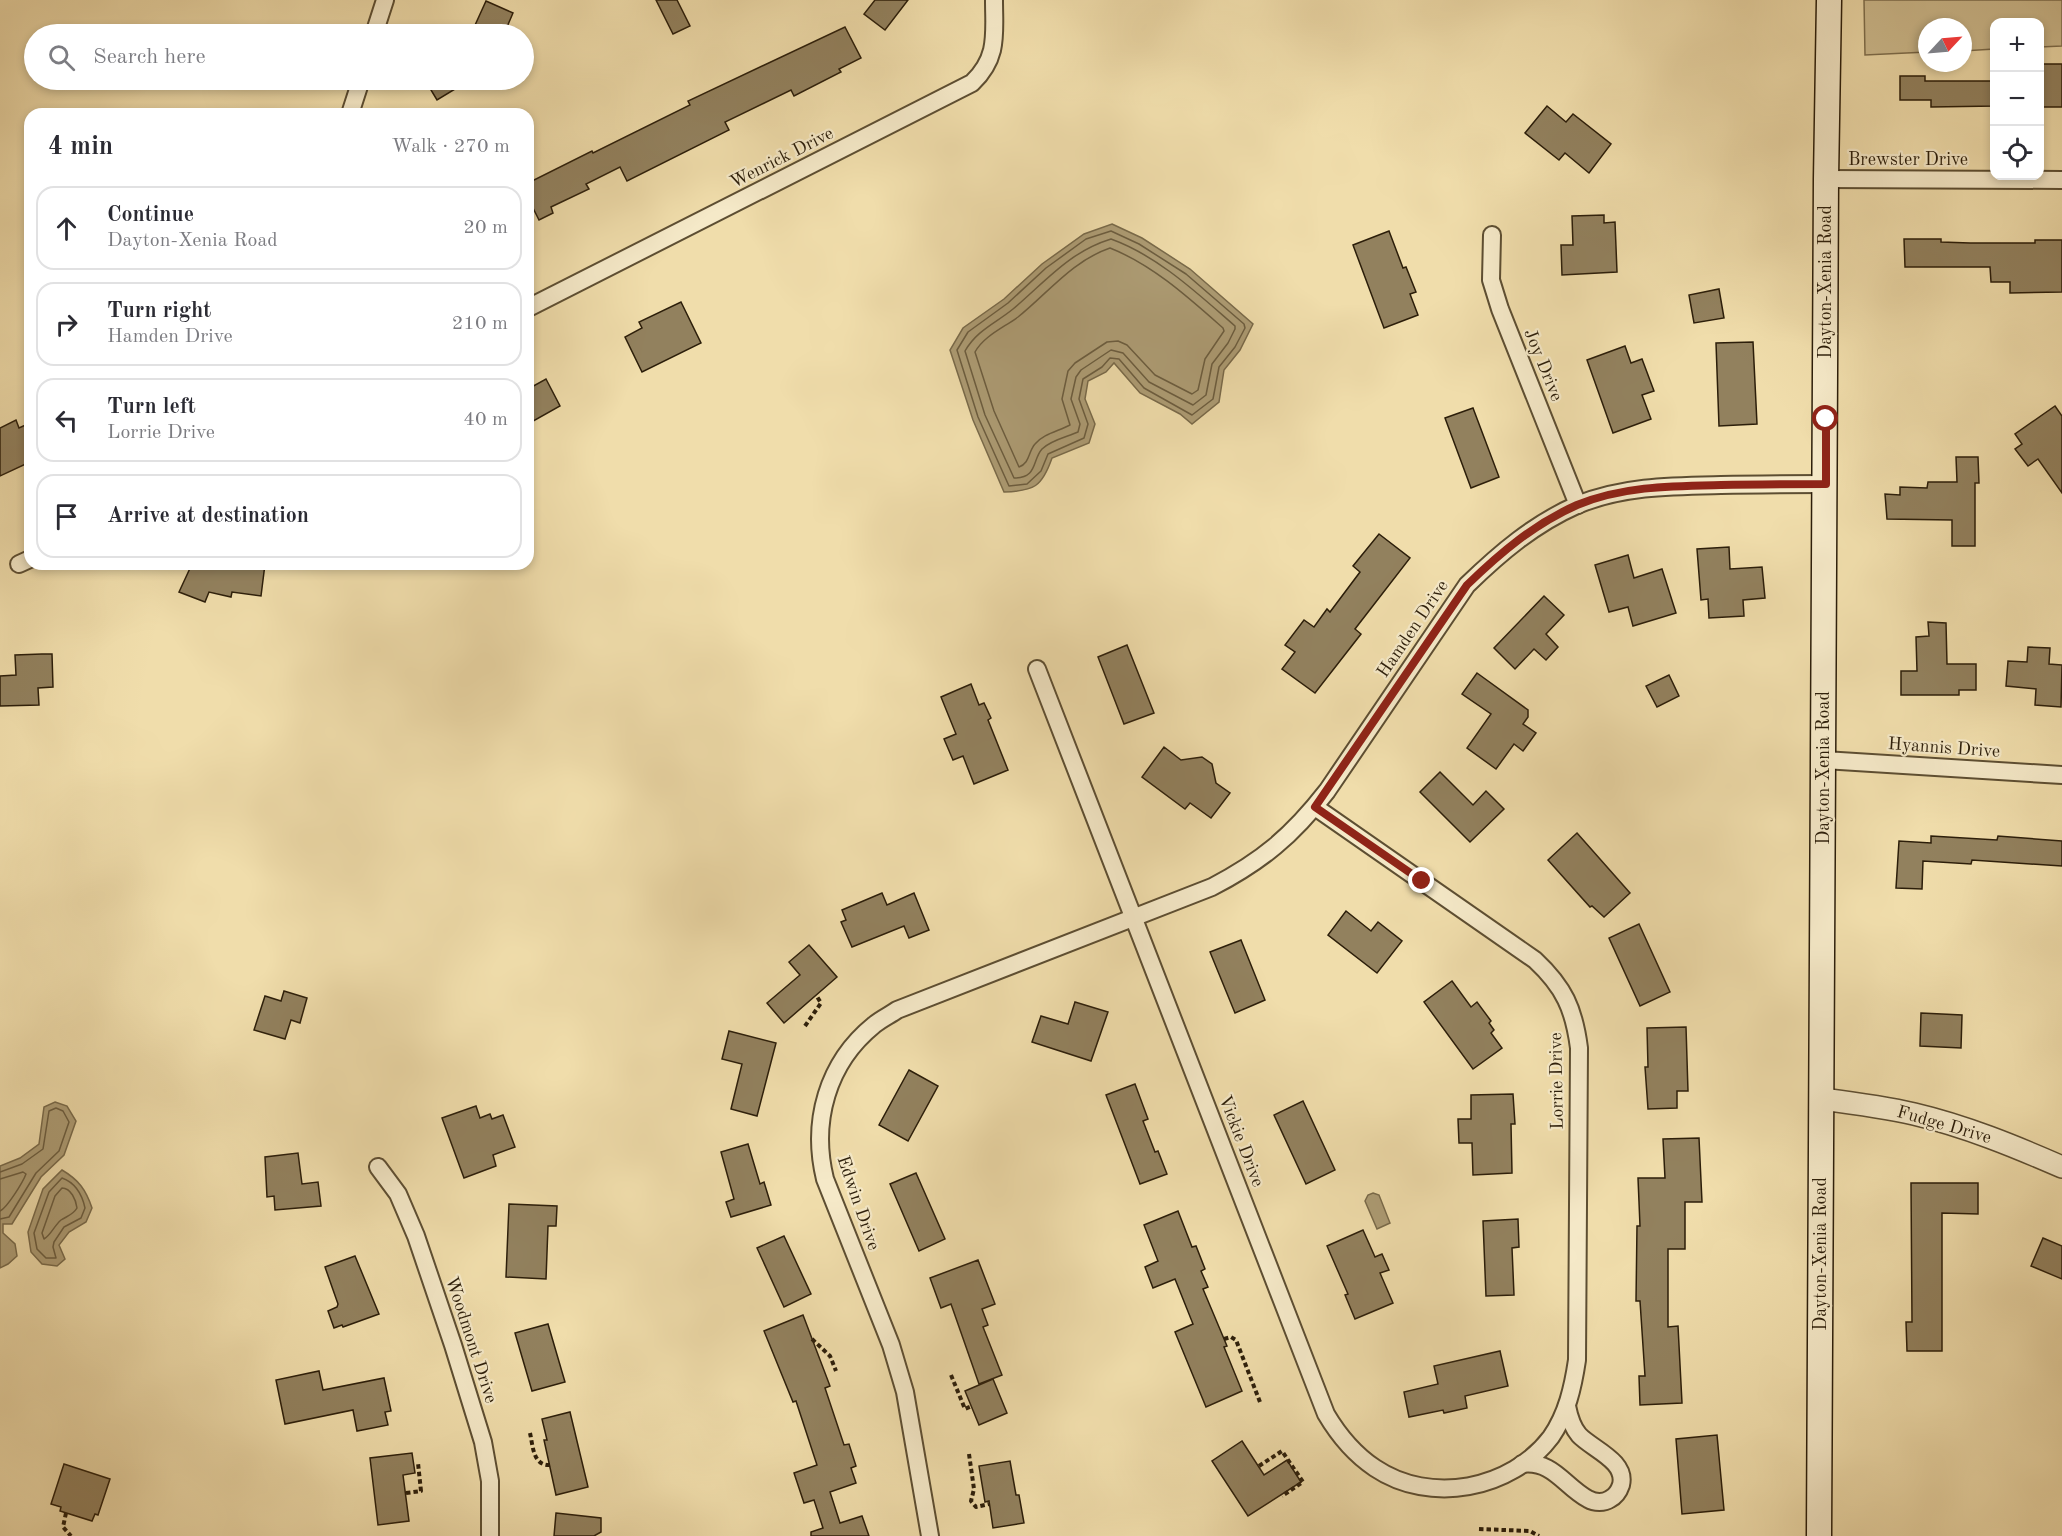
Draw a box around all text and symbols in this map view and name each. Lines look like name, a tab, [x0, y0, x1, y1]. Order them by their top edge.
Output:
north arrow	[1918, 18, 1972, 72]
map controls	[1990, 18, 2044, 180]
button: +	[1990, 18, 2044, 72]
search box	[24, 24, 534, 90]
icon: search	[45, 41, 78, 74]
text: Search here	[93, 46, 206, 68]
button: −	[1990, 72, 2044, 126]
street label: Wenrick Drive	[727, 124, 837, 192]
button: locate	[1990, 126, 2044, 180]
text: 4 min	[48, 134, 113, 160]
text: Walk · 270 m	[391, 137, 510, 157]
street label: Brewster Drive	[1848, 151, 1968, 169]
text: Continue	[107, 204, 194, 226]
street label: Dayton-Xenia Road	[1817, 205, 1835, 359]
icon: ahead	[50, 212, 83, 245]
text: 20 m	[463, 218, 508, 238]
text: Dayton-Xenia Road	[107, 231, 278, 251]
text: Turn right	[107, 300, 211, 322]
icon: right	[50, 308, 83, 341]
text: 210 m	[452, 314, 508, 334]
street label: Joy Drive	[1520, 326, 1566, 404]
text: Hamden Drive	[107, 327, 233, 347]
text: Turn left	[107, 396, 196, 418]
icon: left	[50, 404, 83, 437]
route start	[1812, 405, 1838, 431]
text: 40 m	[463, 410, 508, 430]
text: Lorrie Drive	[107, 423, 215, 443]
icon: arrive	[50, 500, 83, 533]
text: Arrive at destination	[107, 505, 309, 527]
street label: Hamden Drive	[1374, 577, 1452, 681]
street label: Dayton-Xenia Road	[1815, 691, 1833, 845]
street label: Hyannis Drive	[1887, 735, 2001, 761]
route end	[1408, 867, 1434, 893]
street label: Lorrie Drive	[1547, 1032, 1567, 1130]
street label: Vickie Drive	[1215, 1093, 1267, 1189]
street label: Fudge Drive	[1895, 1103, 1993, 1147]
street label: Edwin Drive	[833, 1153, 883, 1253]
street label: Dayton-Xenia Road	[1812, 1177, 1830, 1331]
street label: Woodmont Drive	[442, 1274, 500, 1406]

